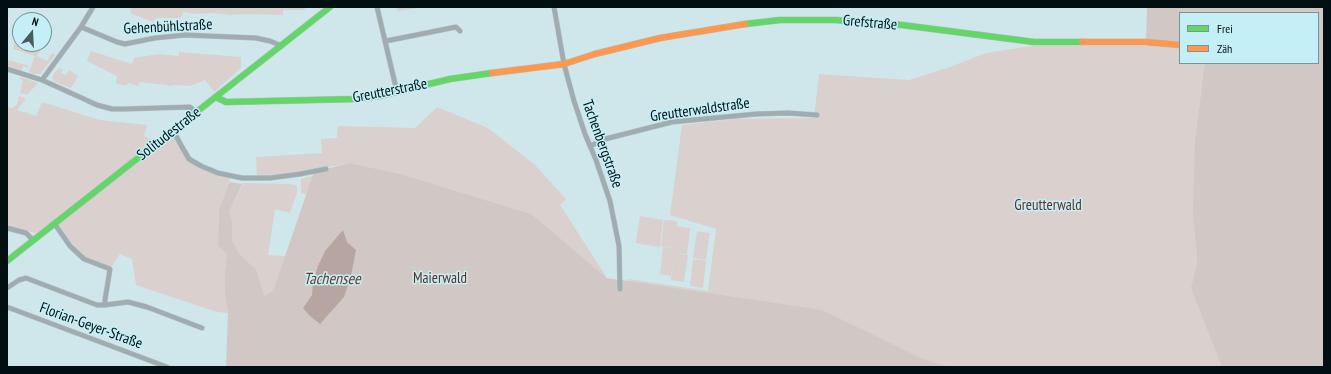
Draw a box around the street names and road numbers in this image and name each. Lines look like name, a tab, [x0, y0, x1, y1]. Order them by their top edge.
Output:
street label: Grefstraße	[842, 12, 898, 34]
street label: Gehenbühlstraße	[123, 16, 213, 38]
street label: Greutterstraße	[351, 75, 429, 107]
street label: Greutterwaldstraße	[649, 94, 751, 126]
street label: Tachenbergstraße	[578, 98, 626, 190]
street label: Solitudestraße	[134, 104, 204, 164]
street label: Florian-Geyer-Straße	[37, 299, 145, 353]

